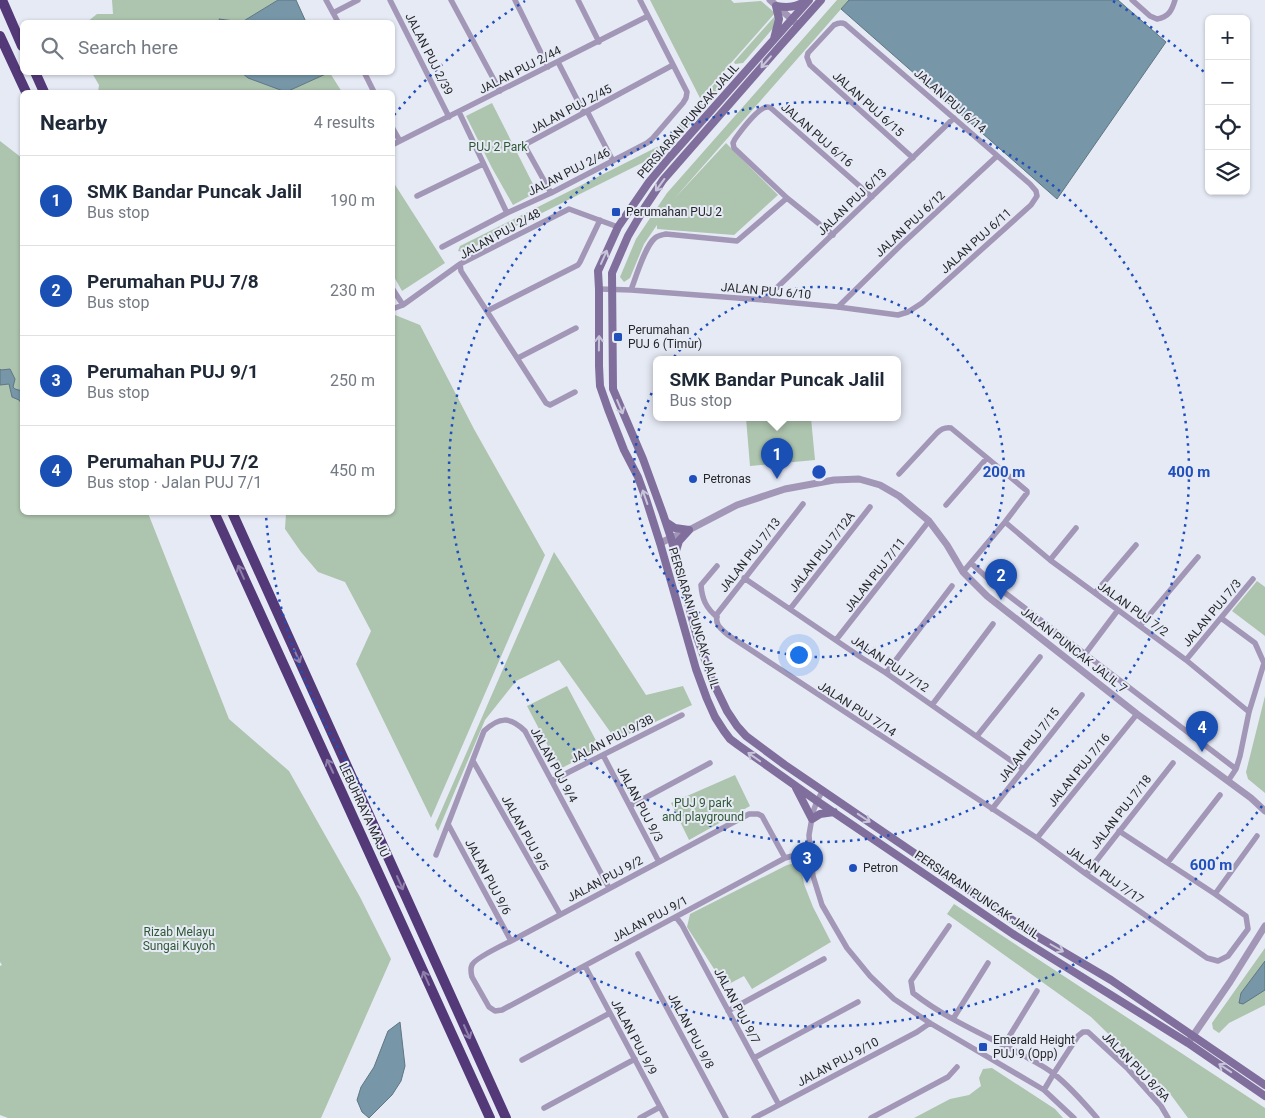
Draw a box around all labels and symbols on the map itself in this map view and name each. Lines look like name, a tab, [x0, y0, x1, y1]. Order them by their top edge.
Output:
street label: JALAN PUJ 2/39	[402, 11, 456, 97]
street label: JALAN PUJ 2/44	[477, 43, 564, 97]
one-way arrow	[760, 55, 772, 68]
street label: PERSIARAN PUNCAK JALIL	[634, 60, 742, 181]
street label: JALAN PUJ 6/14	[911, 66, 989, 136]
street label: JALAN PUJ 6/15	[830, 69, 906, 140]
street label: JALAN PUJ 2/45	[528, 81, 614, 136]
street label: JALAN PUJ 6/16	[778, 100, 856, 170]
park label: PUJ 2 Park	[469, 140, 528, 154]
street label: JALAN PUJ 2/46	[526, 145, 613, 199]
street label: JALAN PUJ 6/13	[815, 166, 889, 238]
one-way arrow	[655, 178, 665, 192]
street label: JALAN PUJ 6/12	[872, 188, 948, 260]
place label: Perumahan PUJ 2	[626, 205, 722, 219]
street label: JALAN PUJ 2/48	[457, 206, 543, 262]
marker: Perumahan PUJ 2	[610, 206, 622, 218]
street label: JALAN PUJ 6/11	[938, 206, 1014, 276]
one-way arrow	[600, 250, 610, 265]
street label: JALAN PUJ 6/10	[720, 280, 812, 302]
place label: Perumahan PUJ 6 (Timur)	[628, 323, 702, 351]
marker: Perumahan PUJ 6 (Timur)	[612, 331, 624, 343]
one-way arrow	[594, 335, 604, 352]
one-way arrow	[616, 399, 625, 414]
pin: 1	[761, 438, 793, 479]
centre of rings	[810, 463, 828, 481]
text: 200 m	[983, 463, 1025, 481]
text: 400 m	[1168, 463, 1210, 481]
place label: Petronas	[703, 472, 751, 486]
marker: Petronas	[687, 473, 699, 485]
one-way arrow	[639, 489, 649, 505]
street label: JALAN PUJ 7/12A	[786, 509, 858, 595]
street label: JALAN PUJ 7/13	[717, 515, 783, 595]
street label: JALAN PUJ 7/11	[842, 535, 908, 615]
street label: PERSIARAN PUNCAK JALIL	[666, 545, 722, 691]
pin: 2	[985, 559, 1017, 600]
one-way arrow	[235, 565, 245, 580]
street label: JALAN PUJ 7/3	[1180, 576, 1244, 650]
street label: JALAN PUJ 7/2	[1095, 579, 1171, 639]
street label: JALAN PUNCAK JALIL 7	[1018, 604, 1130, 696]
street label: JALAN PUJ 7/12	[849, 633, 932, 695]
your location	[786, 642, 812, 668]
one-way arrow	[293, 648, 302, 663]
street label: JALAN PUJ 7/14	[815, 679, 899, 740]
street label: JALAN PUJ 7/15	[996, 705, 1062, 785]
pin: 4	[1186, 711, 1218, 752]
street label: JALAN PUJ 9/3B	[568, 712, 656, 766]
street label: JALAN PUJ 9/4	[528, 725, 581, 805]
street label: JALAN PUJ 7/16	[1045, 730, 1113, 810]
one-way arrow	[747, 752, 761, 762]
one-way arrow	[325, 759, 334, 774]
street label: LEBUHRAYA MAJU	[336, 761, 392, 859]
street label: JALAN PUJ 9/3	[614, 764, 666, 844]
street label: JALAN PUJ 7/18	[1088, 772, 1154, 852]
street label: JALAN PUJ 9/5	[499, 793, 552, 873]
park label: PUJ 9 park and playground	[662, 796, 744, 824]
one-way arrow	[856, 813, 870, 823]
street label: JALAN PUJ 9/6	[462, 837, 514, 917]
pin: 3	[791, 842, 823, 883]
street label: JALAN PUJ 7/17	[1064, 843, 1146, 907]
street label: PERSIARAN PUNCAK JALIL	[912, 848, 1042, 942]
street label: JALAN PUJ 9/2	[565, 853, 645, 905]
text: 600 m	[1190, 856, 1232, 874]
place label: Petron	[863, 861, 898, 875]
marker: Petron	[847, 862, 859, 874]
one-way arrow	[396, 875, 406, 890]
street label: JALAN PUJ 9/1	[610, 893, 690, 945]
park label: Rizab Melayu Sungai Kuyoh	[143, 925, 215, 953]
one-way arrow	[1049, 943, 1063, 953]
street label: JALAN PUJ 9/7	[711, 966, 763, 1046]
one-way arrow	[421, 971, 431, 986]
street label: JALAN PUJ 9/8	[665, 991, 717, 1071]
street label: JALAN PUJ 9/9	[608, 997, 660, 1077]
one-way arrow	[462, 1024, 472, 1039]
street label: JALAN PUJ 8/5A	[1099, 1029, 1173, 1105]
place label: Emerald Height PUJ 9 (Opp)	[993, 1033, 1075, 1061]
street label: JALAN PUJ 9/10	[795, 1034, 881, 1089]
marker: Emerald Height PUJ 9 (Opp)	[977, 1041, 989, 1053]
one-way arrow	[1218, 1063, 1232, 1073]

